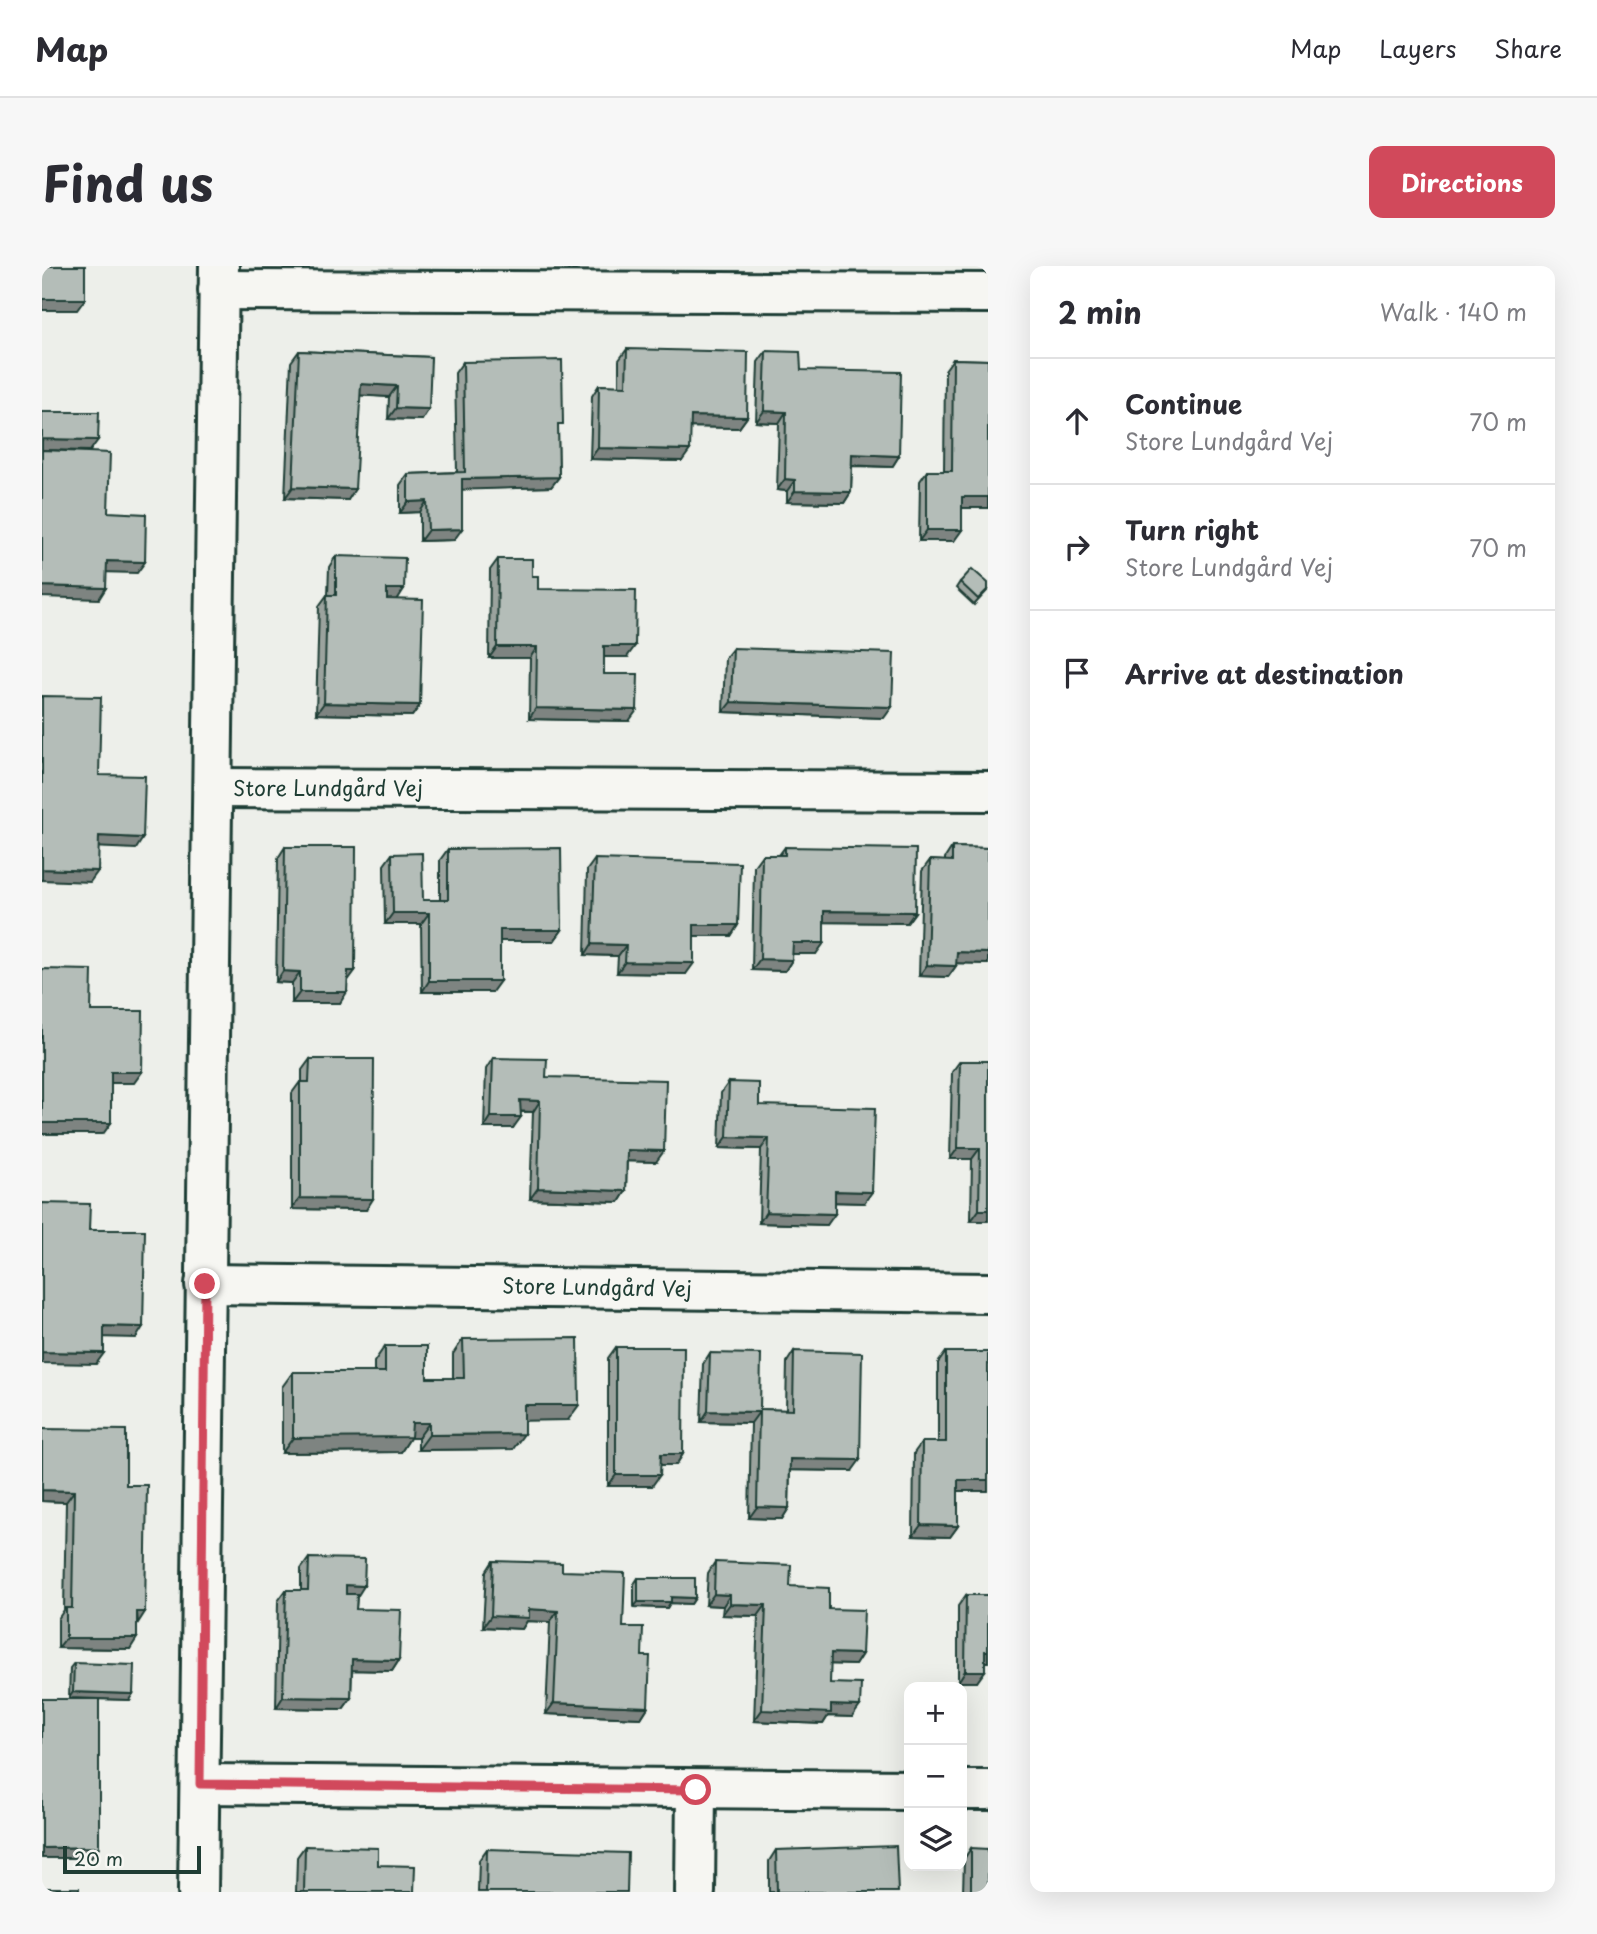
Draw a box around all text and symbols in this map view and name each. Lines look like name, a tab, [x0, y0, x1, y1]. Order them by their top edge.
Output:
text: Map	[35, 23, 108, 73]
text: Map	[1290, 30, 1341, 66]
text: Layers	[1379, 30, 1456, 66]
text: Share	[1494, 30, 1562, 66]
text: Find us	[42, 145, 213, 219]
button: Directions	[1369, 146, 1555, 218]
text: 2 min	[1058, 289, 1142, 334]
text: Walk · 140 m	[1380, 294, 1527, 329]
text: Continue	[1125, 384, 1242, 423]
icon: ahead	[1058, 402, 1096, 440]
text: 70 m	[1469, 404, 1527, 439]
text: Store Lundgård Vej	[1125, 423, 1333, 458]
text: Turn right	[1125, 510, 1259, 549]
icon: right	[1058, 528, 1096, 566]
text: 70 m	[1469, 530, 1527, 565]
text: Store Lundgård Vej	[1125, 549, 1333, 584]
icon: arrive	[1058, 654, 1096, 692]
text: Arrive at destination	[1125, 654, 1404, 693]
street label: Store Lundgård Vej	[233, 771, 423, 803]
route end	[189, 1268, 220, 1299]
street label: Store Lundgård Vej	[502, 1268, 692, 1304]
map controls	[904, 1682, 967, 1871]
button: +	[904, 1682, 967, 1745]
button: −	[904, 1745, 967, 1808]
route start	[680, 1774, 711, 1805]
button: layers	[904, 1808, 967, 1871]
scale bar	[63, 1843, 201, 1875]
text: 20 m	[74, 1844, 123, 1872]

